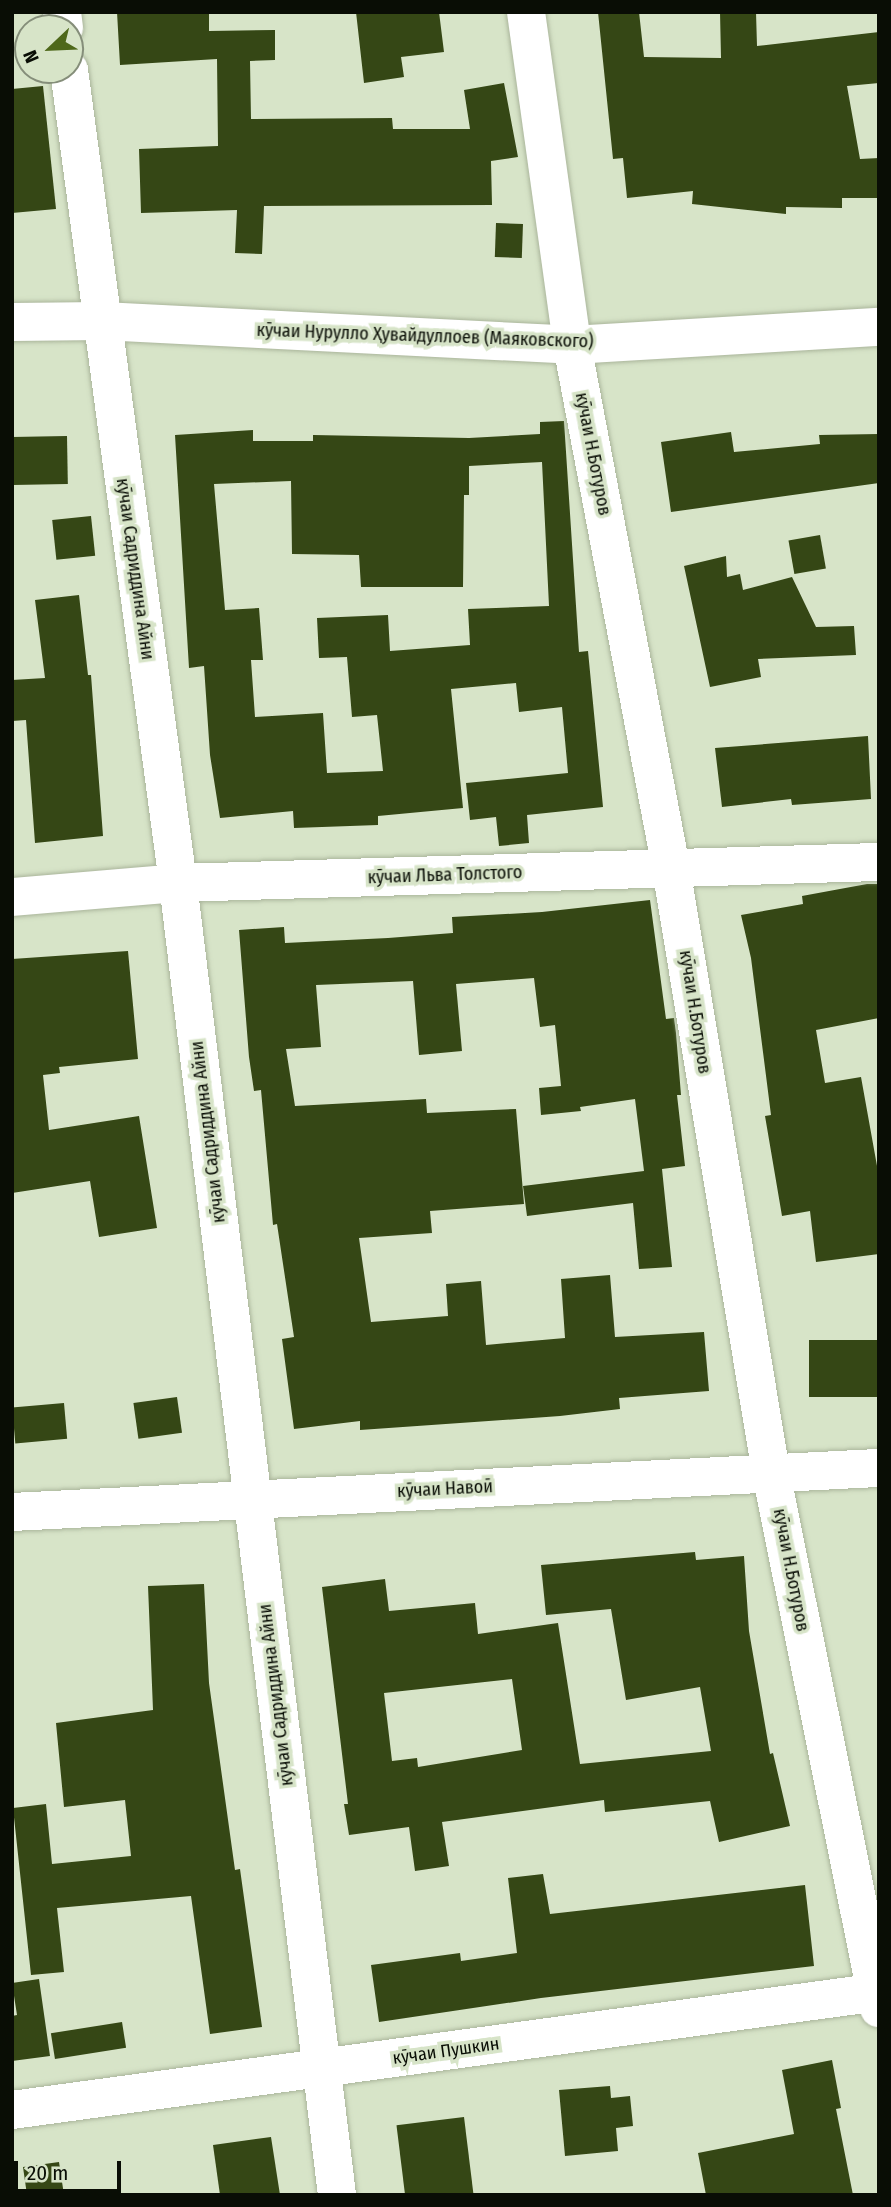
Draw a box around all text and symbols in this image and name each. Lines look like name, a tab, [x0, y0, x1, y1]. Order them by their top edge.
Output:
north arrow	[14, 14, 84, 84]
text: N	[18, 47, 44, 66]
street label: кӯчаи Нурулло Ҳувайдуллоев (Маяковского)	[256, 319, 594, 353]
street label: кӯчаи Н.Ботуров	[570, 391, 616, 517]
street label: кӯчаи Садриддина Айни	[112, 477, 158, 661]
street label: кӯчаи Льва Толстого	[367, 862, 523, 888]
street label: кӯчаи Н.Ботуров	[675, 949, 715, 1075]
street label: кӯчаи Садриддина Айни	[186, 1040, 230, 1224]
street label: кӯчаи Навоӣ	[397, 1476, 493, 1502]
street label: кӯчаи Н.Ботуров	[768, 1507, 814, 1633]
street label: кӯчаи Садриддина Айни	[254, 1603, 298, 1787]
street label: кӯчаи Пушкин	[391, 2033, 501, 2069]
scale bar	[18, 2148, 124, 2192]
text: 20 m	[27, 2160, 68, 2186]

